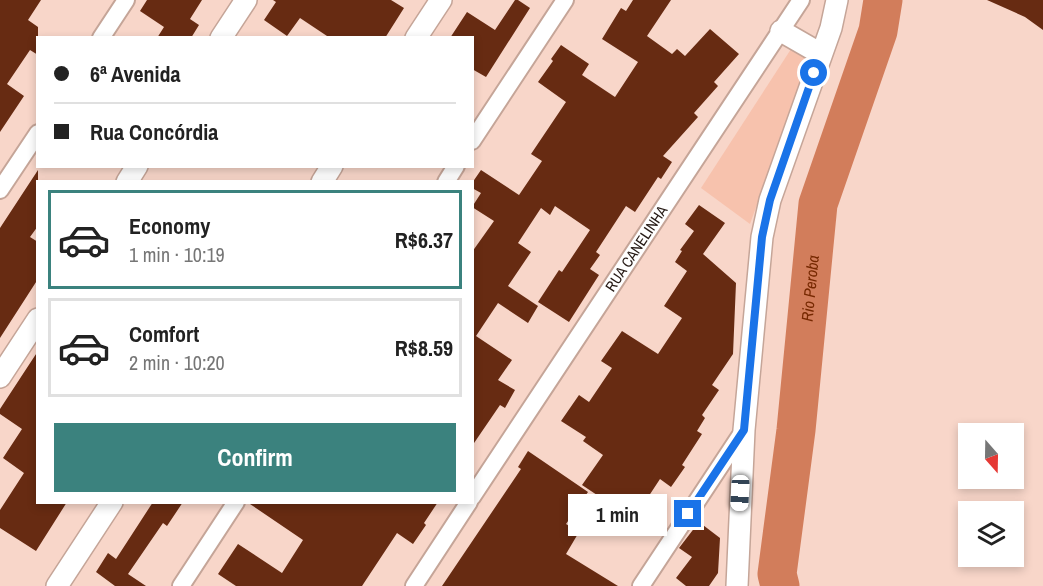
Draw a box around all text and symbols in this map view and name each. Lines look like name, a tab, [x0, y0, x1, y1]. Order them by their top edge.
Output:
text: 6ª Avenida	[90, 59, 181, 89]
route start	[800, 59, 827, 86]
text: Rua Concórdia	[90, 117, 218, 147]
street label: RUA CANELINHA	[600, 200, 673, 295]
text: Economy	[129, 211, 210, 241]
icon: car	[57, 213, 111, 267]
text: R$6.37	[395, 225, 453, 255]
text: 1 min · 10:19	[129, 241, 225, 268]
water label: Rio Peroba	[796, 254, 824, 322]
text: Comfort	[129, 319, 199, 349]
icon: car	[57, 321, 111, 375]
text: R$8.59	[395, 333, 453, 363]
text: 2 min · 10:20	[129, 349, 225, 376]
button: Confirm	[54, 423, 456, 492]
north arrow	[958, 423, 1024, 489]
map controls	[958, 423, 1024, 567]
car	[730, 475, 750, 511]
callout: 1 min	[568, 493, 667, 535]
route end	[674, 500, 701, 527]
text: 1 min	[596, 501, 639, 528]
button: layers	[958, 501, 1024, 567]

